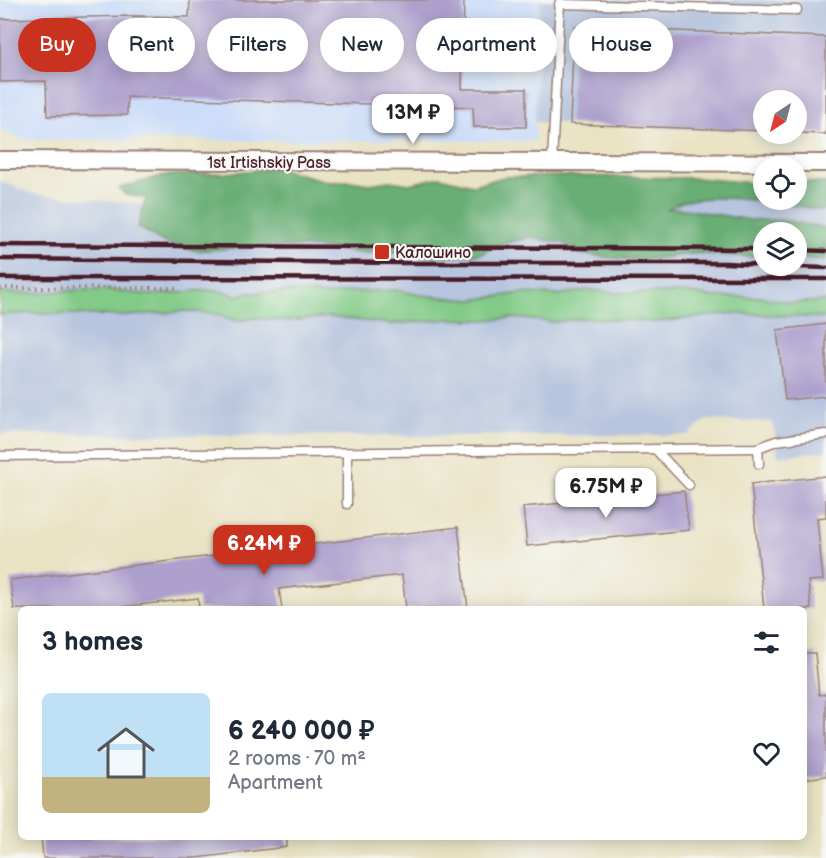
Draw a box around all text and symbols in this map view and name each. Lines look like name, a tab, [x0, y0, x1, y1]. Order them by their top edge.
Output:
chip: Buy	[18, 18, 96, 72]
chip: Rent	[108, 18, 195, 72]
chip: Filters	[207, 18, 308, 72]
chip: New	[320, 18, 404, 72]
chip: Apartment	[416, 18, 557, 72]
chip: House	[569, 18, 673, 72]
north arrow	[753, 90, 807, 144]
map controls	[753, 90, 807, 276]
pin: 13M ₽	[371, 94, 455, 145]
text: 13M ₽	[386, 101, 440, 125]
street label: 1st Irtishskiy Pass	[207, 154, 331, 173]
button: locate	[753, 156, 807, 210]
button: layers	[753, 222, 807, 276]
marker: Калошино	[373, 243, 391, 261]
place label: Калошино	[395, 244, 471, 263]
pin: 6.75M ₽	[551, 468, 661, 519]
text: 6.75M ₽	[569, 475, 643, 499]
pin: 6.24M ₽	[209, 525, 319, 576]
text: 6.24M ₽	[227, 532, 301, 556]
icon: filters	[750, 626, 783, 659]
text: 3 homes	[42, 627, 143, 658]
text: 6 240 000 ₽	[228, 716, 375, 747]
icon: home	[90, 717, 162, 789]
icon: heart	[750, 737, 783, 770]
text: 2 rooms · 70 m²	[228, 747, 366, 771]
text: Apartment	[228, 771, 323, 795]

